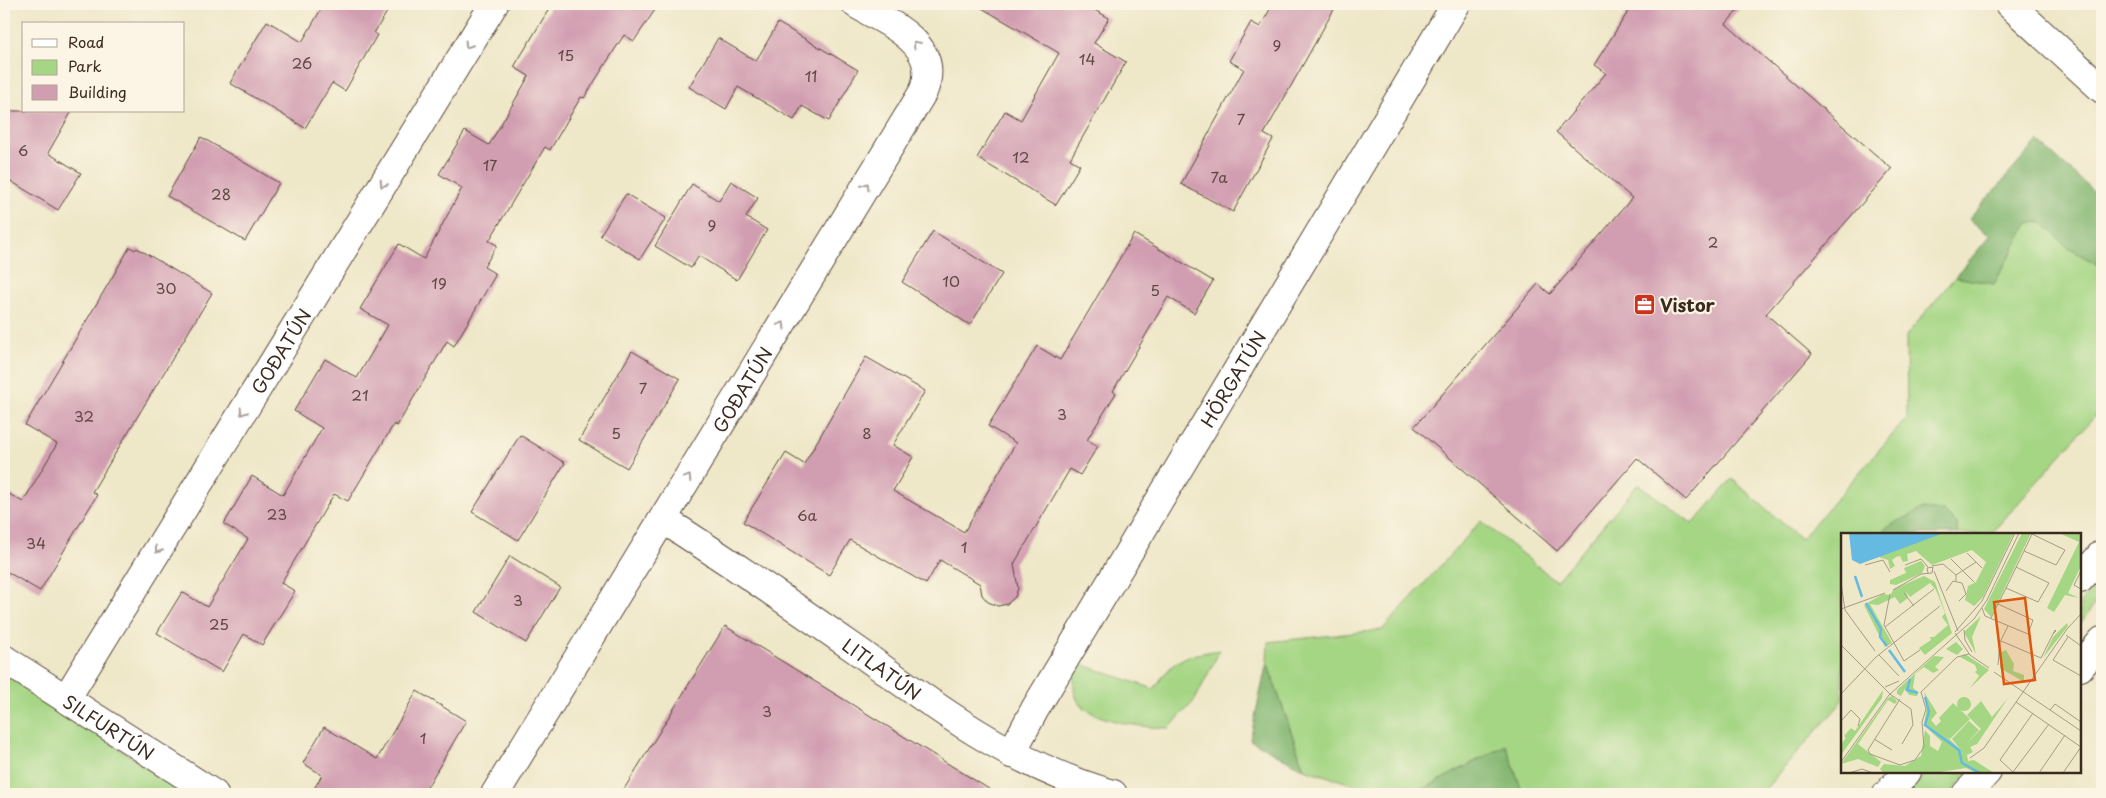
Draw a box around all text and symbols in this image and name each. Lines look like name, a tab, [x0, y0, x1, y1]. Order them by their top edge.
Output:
legend	[22, 22, 185, 112]
text: Road	[68, 30, 104, 53]
house number: 9	[1273, 33, 1281, 56]
one-way arrow	[465, 40, 475, 49]
one-way arrow	[912, 40, 921, 49]
house number: 15	[558, 43, 574, 66]
house number: 14	[1079, 47, 1095, 70]
house number: 26	[292, 51, 312, 74]
text: Park	[68, 54, 102, 77]
house number: 11	[805, 64, 817, 87]
text: Building	[68, 80, 127, 103]
house number: 7	[1237, 107, 1246, 130]
house number: 6	[18, 138, 28, 161]
house number: 12	[1012, 145, 1030, 168]
house number: 17	[483, 153, 497, 176]
house number: 7a	[1210, 165, 1228, 188]
one-way arrow	[380, 178, 390, 187]
house number: 28	[211, 182, 231, 205]
one-way arrow	[860, 182, 870, 191]
house number: 9	[708, 213, 716, 236]
house number: 2	[1708, 230, 1718, 253]
house number: 10	[942, 269, 960, 292]
house number: 19	[431, 271, 447, 294]
house number: 30	[156, 276, 176, 299]
house number: 5	[1150, 278, 1160, 301]
place label: Vistor	[1660, 291, 1715, 318]
office icon: Vistor	[1632, 292, 1656, 316]
street label: GOÐATÚN	[244, 303, 317, 399]
one-way arrow	[775, 321, 785, 330]
street label: HÖRGATÚN	[1193, 325, 1272, 432]
street label: GOÐATÚN	[705, 341, 778, 437]
house number: 7	[639, 376, 648, 399]
house number: 21	[351, 383, 369, 406]
house number: 3	[1057, 402, 1067, 425]
house number: 32	[74, 404, 94, 427]
one-way arrow	[240, 406, 249, 415]
house number: 5	[611, 421, 621, 444]
house number: 8	[862, 421, 872, 444]
one-way arrow	[682, 475, 692, 484]
house number: 23	[267, 502, 287, 525]
house number: 6a	[797, 503, 818, 526]
house number: 34	[26, 531, 46, 554]
inset map	[1841, 533, 2081, 773]
house number: 1	[961, 535, 967, 558]
one-way arrow	[155, 545, 164, 554]
house number: 3	[513, 588, 523, 611]
house number: 25	[209, 612, 229, 635]
street label: LITLATÚN	[837, 631, 927, 706]
street label: SILFURTÚN	[58, 687, 160, 766]
house number: 3	[762, 699, 772, 722]
house number: 1	[420, 726, 426, 749]

